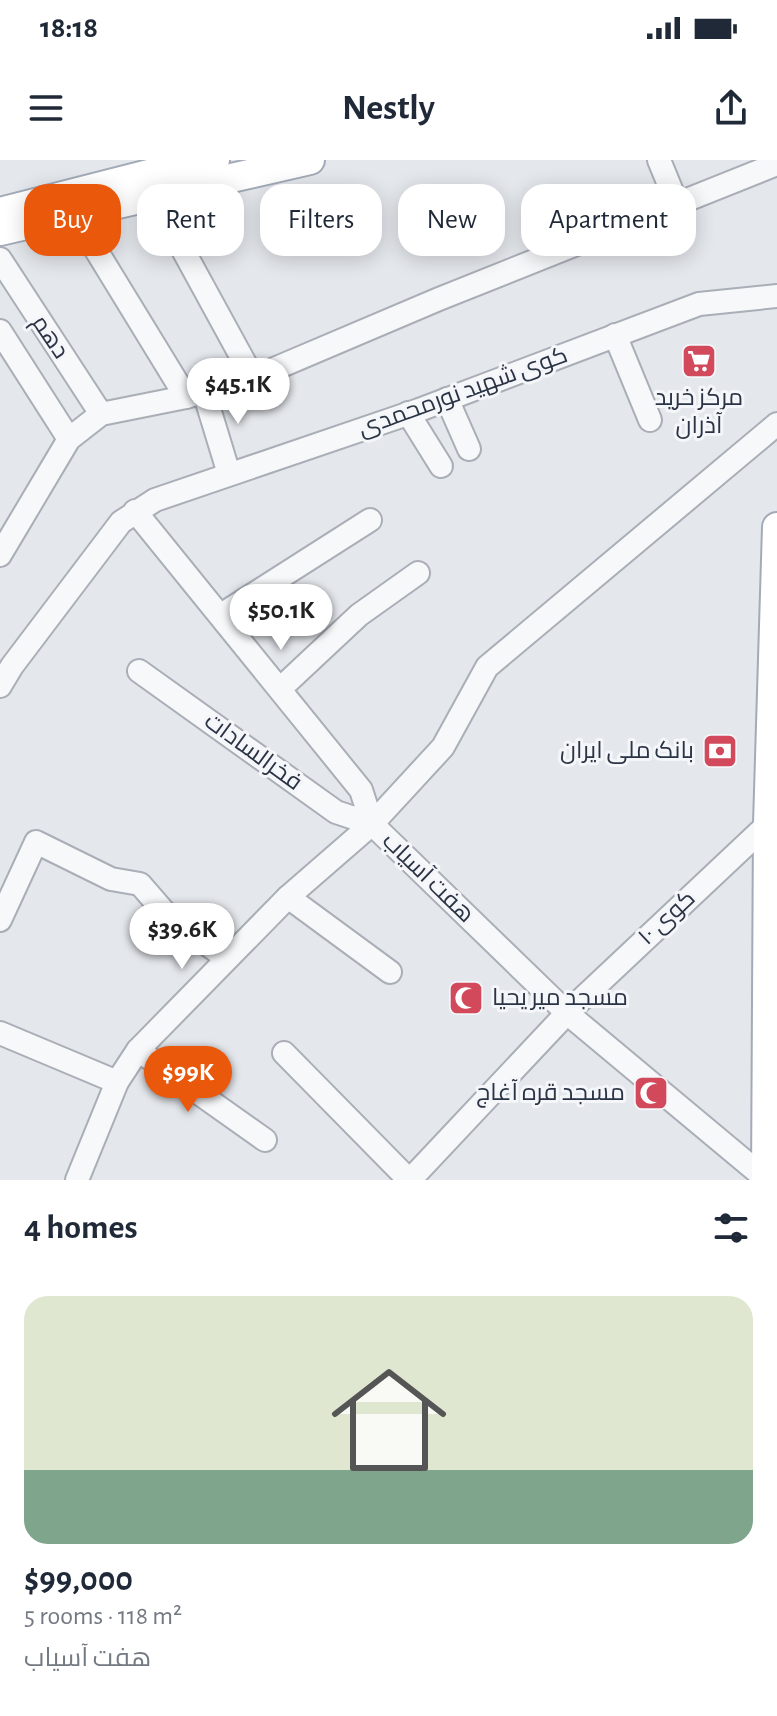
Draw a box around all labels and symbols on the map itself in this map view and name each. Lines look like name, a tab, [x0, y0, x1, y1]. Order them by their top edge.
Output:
street label: دهم	[25, 311, 73, 365]
street label: کوی شهید نورمحمدی	[355, 342, 571, 442]
supermarket icon: مرکز خرید آذران	[680, 342, 718, 380]
pin: $45.1K	[173, 358, 303, 426]
place label: مرکز خرید آذران	[655, 386, 743, 439]
pin: $50.1K	[216, 584, 346, 652]
street label: فخرالسادات	[200, 709, 306, 795]
bank icon: بانک ملی ایران	[701, 732, 739, 770]
place label: بانک ملی ایران	[560, 739, 694, 764]
street label: هفت آسیاب	[377, 827, 480, 927]
street label: کوی ۱۰	[634, 886, 701, 951]
pin: $39.6K	[117, 903, 247, 971]
mosque icon: مسجد میر یحیا	[447, 979, 485, 1017]
place label: مسجد میر یحیا	[492, 986, 628, 1010]
pin: $99K	[141, 1046, 235, 1114]
mosque icon: مسجد قره آغاج	[632, 1074, 670, 1112]
place label: مسجد قره آغاج	[476, 1079, 625, 1108]

